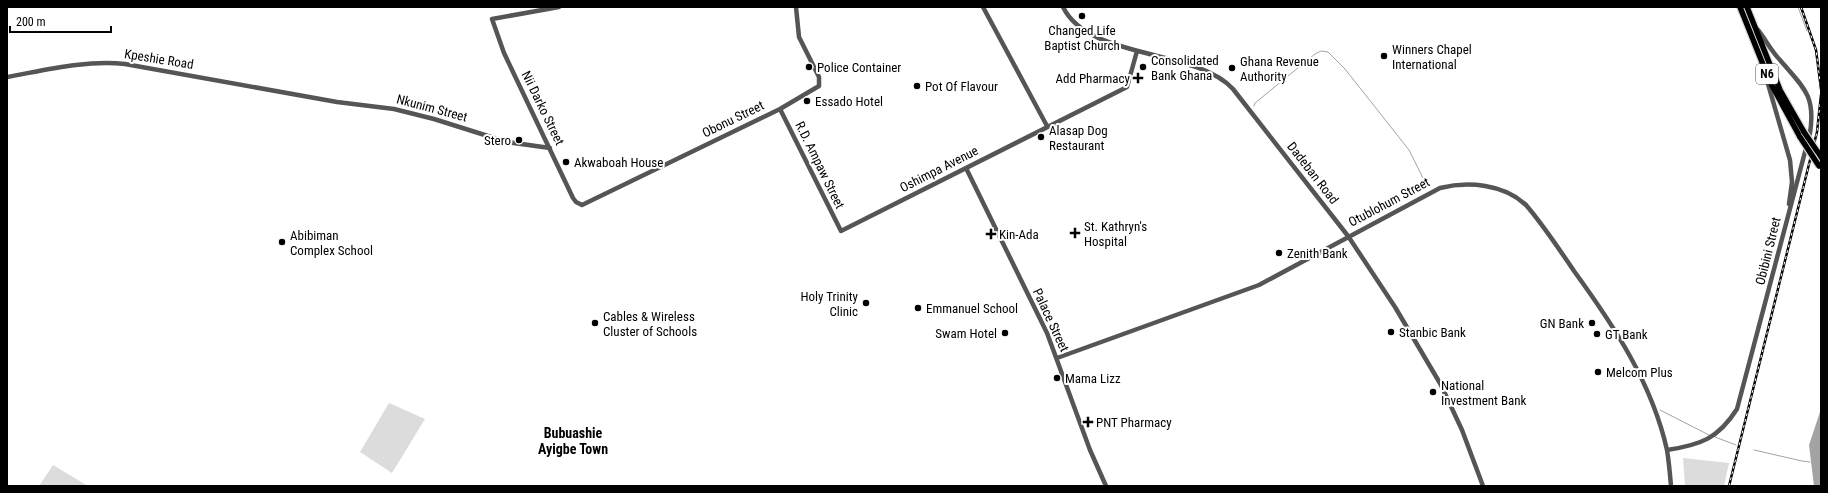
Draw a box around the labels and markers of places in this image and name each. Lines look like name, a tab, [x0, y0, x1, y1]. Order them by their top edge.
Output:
marker: Changed Life Baptist Church	[1077, 11, 1087, 21]
place label: Changed Life Baptist Church	[1044, 23, 1120, 53]
place label: Winners Chapel International	[1392, 42, 1472, 72]
marker: Winners Chapel International	[1379, 51, 1389, 61]
place label: Consolidated Bank Ghana	[1151, 53, 1219, 83]
place label: Ghana Revenue Authority	[1240, 54, 1319, 84]
place label: Police Container	[817, 60, 901, 75]
marker: Police Container	[804, 62, 814, 72]
marker: Consolidated Bank Ghana	[1138, 62, 1148, 72]
marker: Ghana Revenue Authority	[1227, 63, 1237, 73]
place label: Add Pharmacy	[1056, 71, 1131, 86]
marker: Add Pharmacy	[1133, 73, 1143, 83]
place label: Pot Of Flavour	[925, 79, 998, 94]
marker: Pot Of Flavour	[912, 81, 922, 91]
place label: Essado Hotel	[815, 94, 883, 109]
marker: Essado Hotel	[802, 96, 812, 106]
place label: Alasap Dog Restaurant	[1049, 123, 1108, 153]
marker: Alasap Dog Restaurant	[1036, 132, 1046, 142]
place label: Stero	[484, 133, 511, 148]
marker: Stero	[514, 135, 524, 145]
place label: Akwaboah House	[574, 155, 663, 170]
marker: Akwaboah House	[561, 157, 571, 167]
place label: St. Kathryn's Hospital	[1084, 219, 1147, 249]
place label: Kin-Ada	[999, 227, 1039, 242]
marker: St. Kathryn's Hospital	[1069, 227, 1081, 239]
place label: Abibiman Complex School	[290, 228, 373, 258]
marker: Kin-Ada	[986, 229, 996, 239]
marker: Abibiman Complex School	[277, 237, 287, 247]
place label: Zenith Bank	[1287, 246, 1348, 261]
marker: Zenith Bank	[1274, 248, 1284, 258]
place label: Holy Trinity Clinic	[801, 289, 859, 319]
marker: Holy Trinity Clinic	[861, 298, 871, 308]
place label: Emmanuel School	[926, 301, 1018, 316]
marker: Emmanuel School	[913, 303, 923, 313]
place label: Cables & Wireless Cluster of Schools	[603, 309, 697, 339]
place label: GN Bank	[1540, 316, 1584, 331]
marker: Cables & Wireless Cluster of Schools	[590, 318, 600, 328]
marker: GN Bank	[1587, 318, 1597, 328]
place label: Stanbic Bank	[1399, 325, 1466, 340]
place label: Swam Hotel	[935, 326, 997, 341]
marker: Stanbic Bank	[1386, 327, 1396, 337]
place label: GT Bank	[1605, 327, 1648, 342]
marker: Swam Hotel	[1000, 328, 1010, 338]
marker: GT Bank	[1592, 329, 1602, 339]
place label: Melcom Plus	[1606, 365, 1673, 380]
marker: Melcom Plus	[1593, 367, 1603, 377]
place label: Mama Lizz	[1065, 371, 1121, 386]
marker: Mama Lizz	[1052, 373, 1062, 383]
place label: National Investment Bank	[1441, 378, 1527, 408]
marker: National Investment Bank	[1428, 387, 1438, 397]
place label: PNT Pharmacy	[1096, 415, 1172, 430]
marker: PNT Pharmacy	[1083, 417, 1093, 427]

